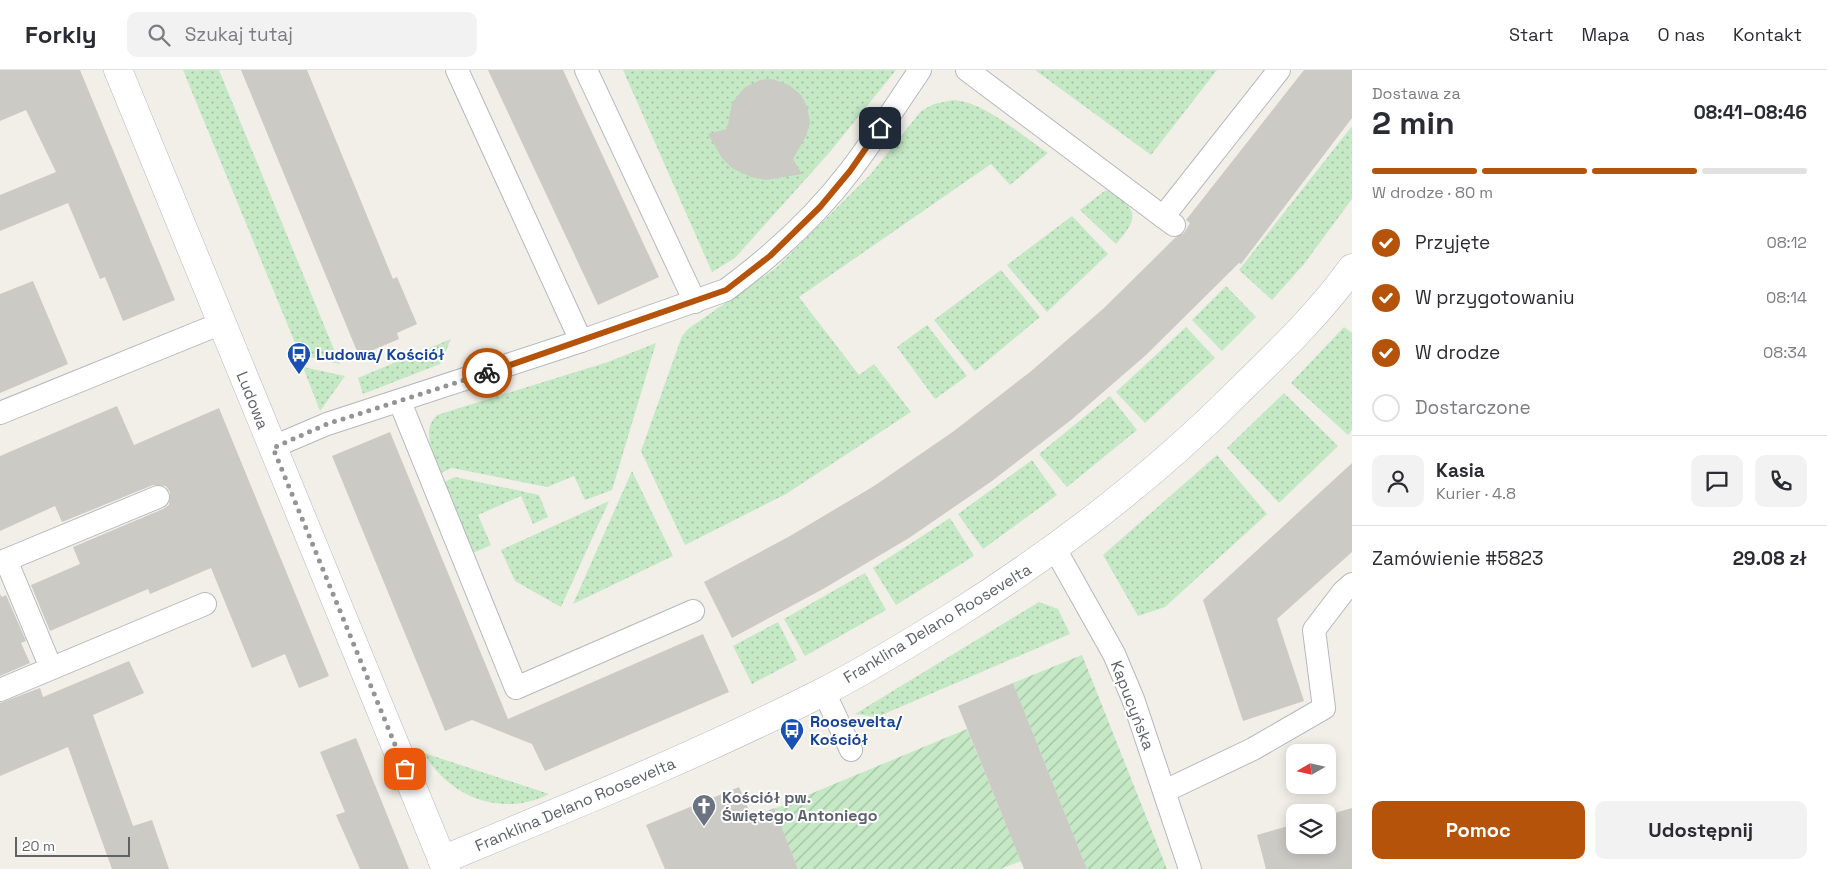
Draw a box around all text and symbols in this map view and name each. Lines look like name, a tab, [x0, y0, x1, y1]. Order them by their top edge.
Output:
search box	[127, 12, 477, 57]
text: Forkly	[25, 19, 97, 50]
icon: search	[145, 21, 173, 49]
text: Szukaj tutaj	[185, 22, 293, 47]
text: Start	[1509, 23, 1554, 46]
text: Mapa	[1582, 23, 1629, 46]
text: O nas	[1657, 23, 1705, 46]
text: Kontakt	[1733, 23, 1802, 46]
text: Dostawa za	[1372, 83, 1461, 104]
text: 08:41–08:46	[1693, 100, 1807, 125]
text: 2 min	[1372, 103, 1455, 143]
pin	[859, 107, 901, 149]
icon: home	[866, 114, 894, 142]
text: W drodze · 80 m	[1372, 182, 1493, 203]
icon: check	[1372, 229, 1400, 257]
text: Przyjęte	[1415, 230, 1490, 255]
text: 08:12	[1766, 232, 1807, 253]
icon: check	[1372, 284, 1400, 312]
text: W przygotowaniu	[1415, 285, 1575, 310]
text: 08:14	[1766, 287, 1807, 308]
icon: check	[1372, 339, 1400, 367]
text: W drodze	[1415, 340, 1500, 365]
bus stop icon: Ludowa/ Kościół	[286, 341, 312, 375]
text: 08:34	[1763, 342, 1807, 363]
place label: Ludowa/ Kościół	[316, 344, 445, 365]
courier	[462, 348, 512, 398]
icon: bike	[473, 359, 501, 387]
street label: Ludowa	[231, 368, 274, 432]
text: Dostarczone	[1415, 395, 1531, 420]
button: person	[1372, 455, 1424, 507]
button: chat	[1691, 455, 1743, 507]
button: phone	[1755, 455, 1807, 507]
text: Kasia	[1436, 458, 1485, 483]
text: Kurier · 4.8	[1436, 483, 1516, 504]
text: Zamówienie #5823	[1372, 546, 1543, 571]
text: 29.08 zł	[1733, 546, 1807, 571]
street label: Franklina Delano Roosevelta	[839, 559, 1035, 688]
street label: Kapucyńska	[1106, 657, 1159, 753]
place label: Roosevelta/ Kościół	[810, 711, 903, 750]
bus stop icon: Roosevelta/ Kościół	[779, 717, 805, 751]
north arrow	[1286, 744, 1336, 794]
map controls	[1286, 744, 1336, 854]
pin	[384, 748, 426, 790]
street label: Franklina Delano Roosevelta	[472, 753, 679, 856]
icon: bag	[391, 755, 419, 783]
place label: Kościół pw. Świętego Antoniego	[722, 787, 878, 826]
church icon: Kościół pw. Świętego Antoniego	[691, 793, 717, 827]
button: Pomoc	[1372, 801, 1585, 859]
button: Udostępnij	[1595, 801, 1807, 859]
button: layers	[1286, 804, 1336, 854]
scale bar	[15, 834, 130, 857]
text: 20 m	[22, 837, 55, 855]

